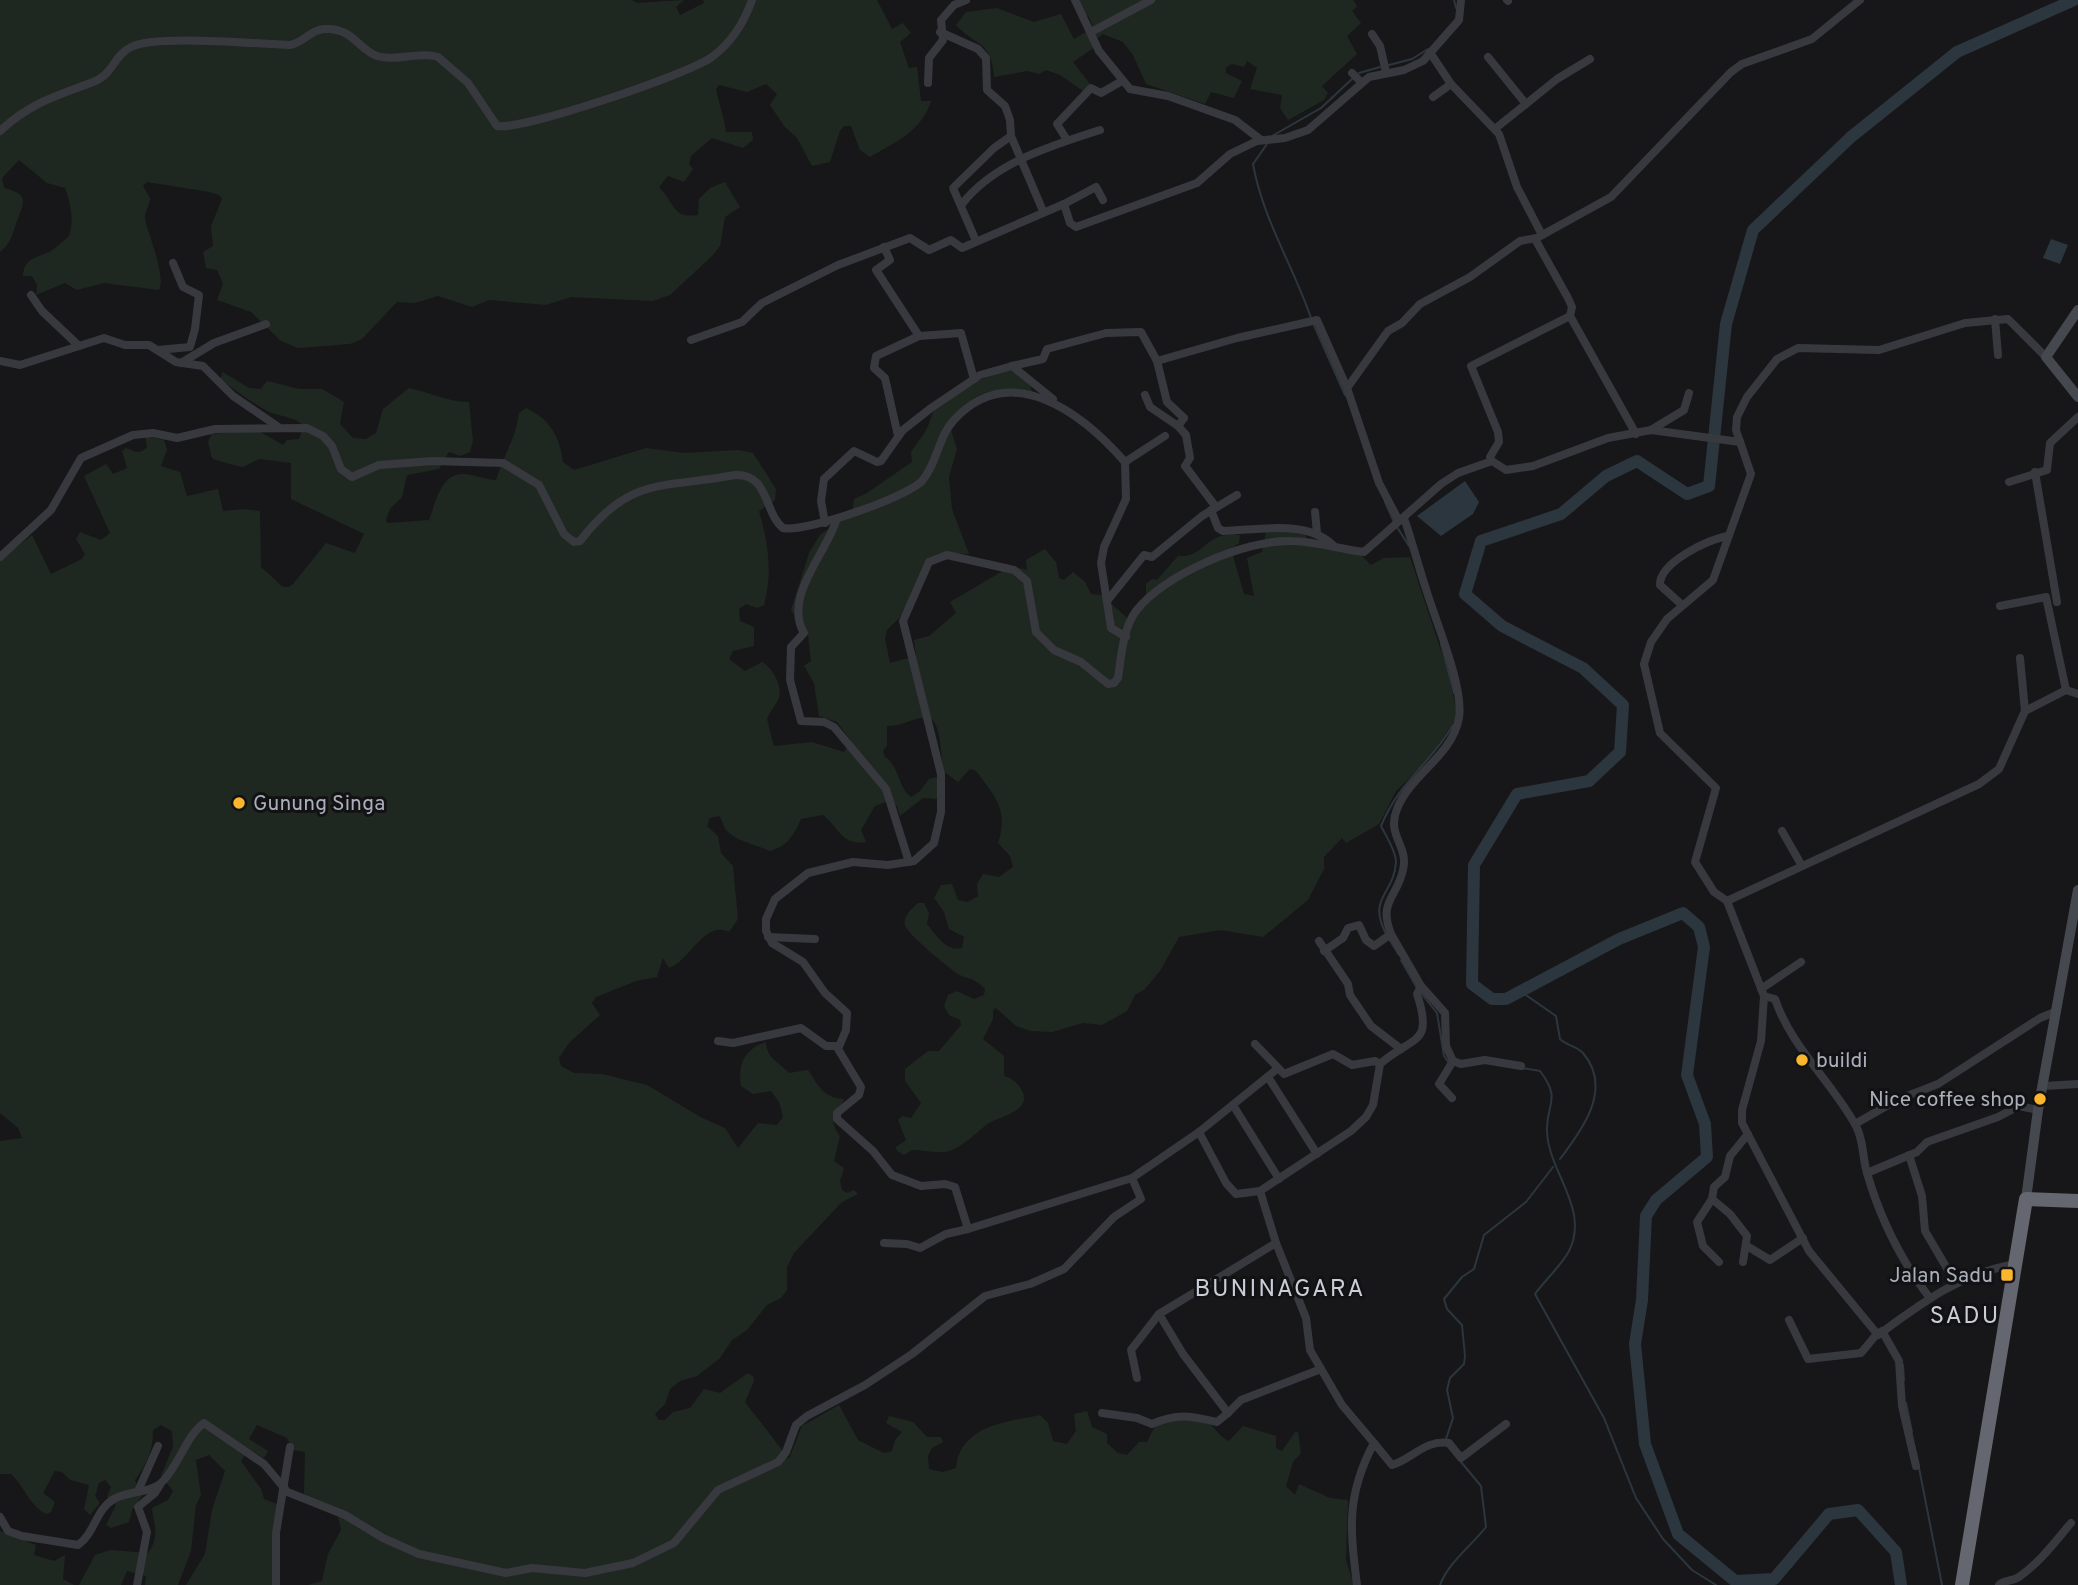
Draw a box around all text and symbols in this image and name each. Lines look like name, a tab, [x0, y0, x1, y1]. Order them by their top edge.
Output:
place label: Gunung Singa	[253, 791, 385, 818]
marker: Gunung Singa	[231, 795, 247, 811]
place label: buildi	[1816, 1048, 1868, 1075]
marker: buildi	[1794, 1052, 1810, 1068]
place label: Nice coffee shop	[1869, 1087, 2026, 1114]
marker: Nice coffee shop	[2032, 1091, 2048, 1107]
place label: Jalan Sadu	[1889, 1263, 1993, 1290]
marker: Jalan Sadu	[1999, 1267, 2015, 1283]
district label: BUNINAGARA	[1195, 1275, 1365, 1305]
district label: SADU	[1930, 1302, 2000, 1332]

